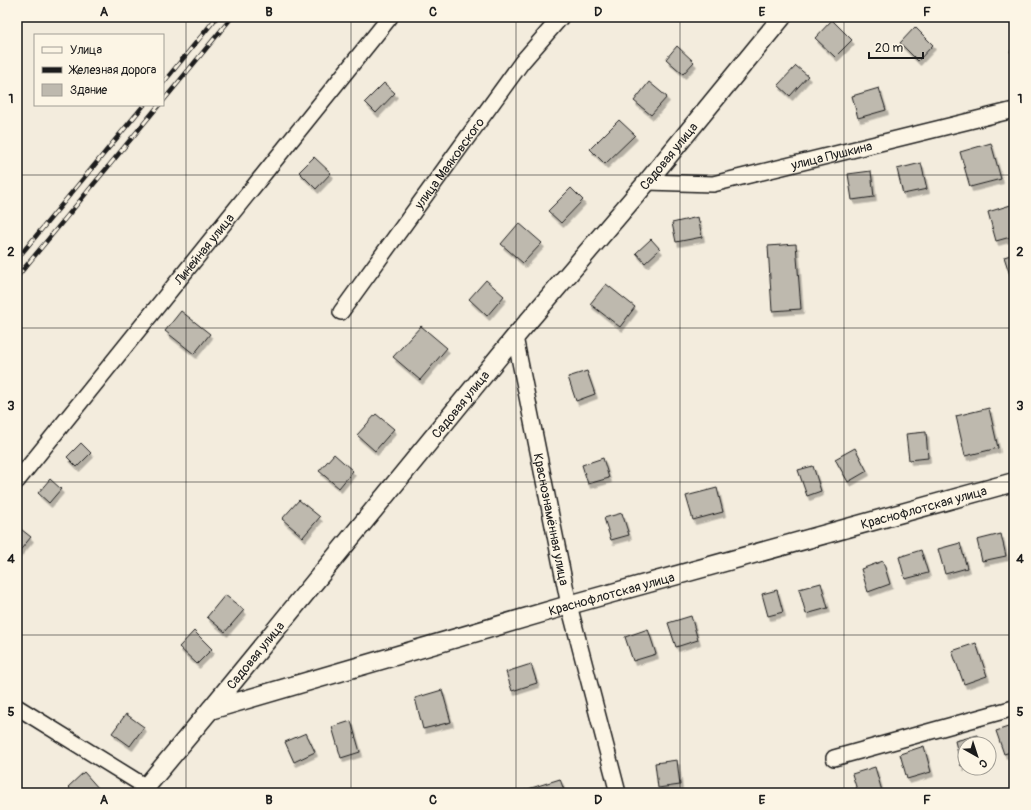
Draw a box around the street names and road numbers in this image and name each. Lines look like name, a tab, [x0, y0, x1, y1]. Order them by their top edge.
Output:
street label: улица Маяковского	[411, 115, 488, 213]
street label: Садовая улица	[637, 120, 701, 194]
street label: улица Пушкина	[789, 138, 874, 174]
street label: Линейная улица	[170, 211, 238, 289]
street label: Садовая улица	[428, 368, 493, 442]
street label: Краснознамённая улица	[530, 452, 572, 587]
street label: Краснофлотская улица	[859, 483, 989, 533]
street label: Краснофлотская улица	[547, 569, 676, 620]
street label: Садовая улица	[223, 619, 288, 693]

